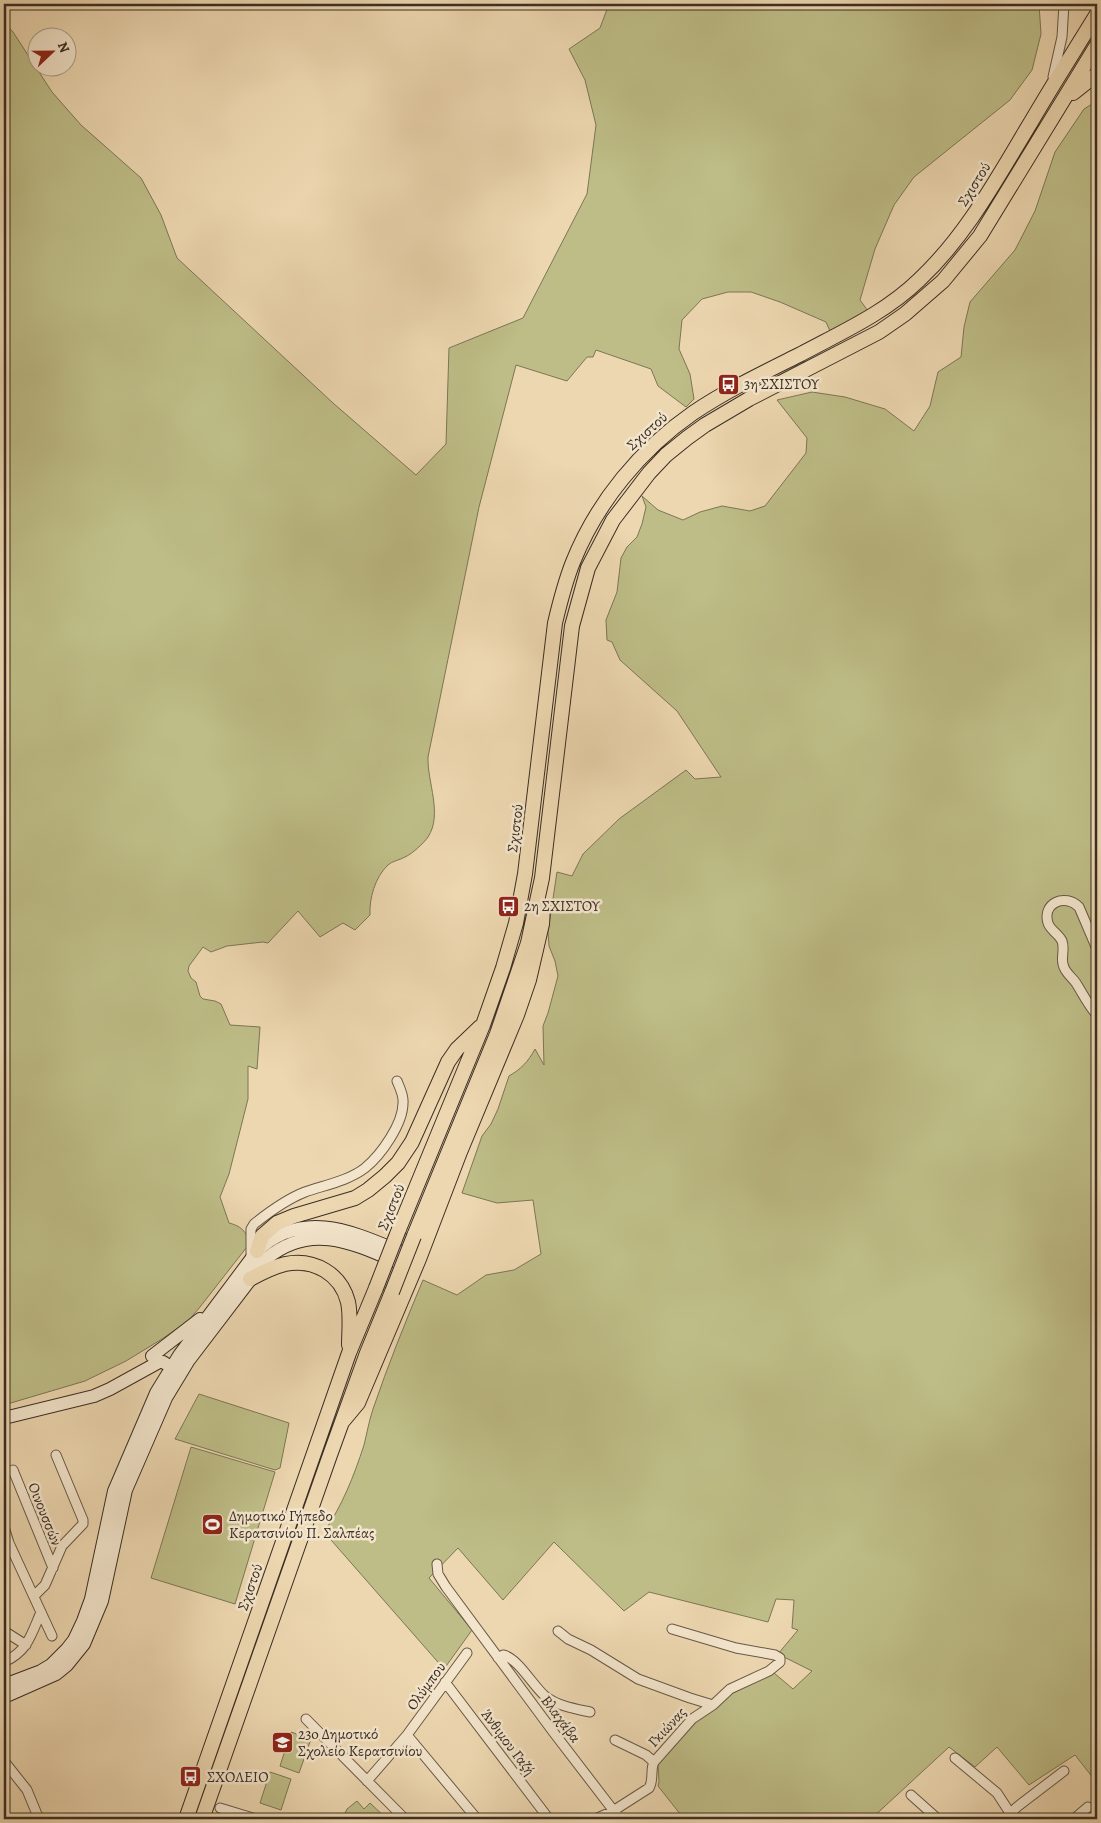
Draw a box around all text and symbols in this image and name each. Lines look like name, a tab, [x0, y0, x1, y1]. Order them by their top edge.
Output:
north arrow	[28, 28, 78, 78]
text: N	[53, 39, 74, 56]
street label: Σχιστού	[953, 158, 995, 210]
bus stop icon: 3η ΣΧΙΣΤΟΥ	[716, 372, 740, 396]
place label: 3η ΣΧΙΣΤΟΥ	[744, 374, 820, 394]
street label: Σχιστού	[622, 407, 672, 455]
street label: Σχιστού	[502, 803, 528, 853]
bus stop icon: 2η ΣΧΙΣΤΟΥ	[496, 894, 520, 918]
place label: 2η ΣΧΙΣΤΟΥ	[524, 896, 601, 916]
street label: Σχιστού	[373, 1181, 409, 1233]
street label: Οινουσσών	[23, 1479, 67, 1549]
place label: Δημοτικό Γήπεδο Κερατσινίου Π. Σαλπέας	[229, 1506, 375, 1543]
sports icon: Δημοτικό Γήπεδο Κερατσινίου Π. Σαλπέας	[201, 1513, 225, 1537]
street label: Σχιστού	[233, 1561, 267, 1613]
street label: Ολύμπου	[402, 1658, 450, 1714]
street label: Βλαχάβα	[537, 1691, 585, 1747]
street label: Γκιώνας	[643, 1703, 691, 1751]
street label: Άνθιμου Γαζή	[476, 1705, 540, 1779]
place label: 23o Δημοτικό Σχολείο Κερατσινίου	[298, 1724, 423, 1761]
school or university icon: 23o Δημοτικό Σχολείο Κερατσινίου	[270, 1731, 294, 1755]
bus stop icon: ΣΧΟΛΕΙΟ	[179, 1765, 203, 1789]
place label: ΣΧΟΛΕΙΟ	[207, 1767, 269, 1787]

